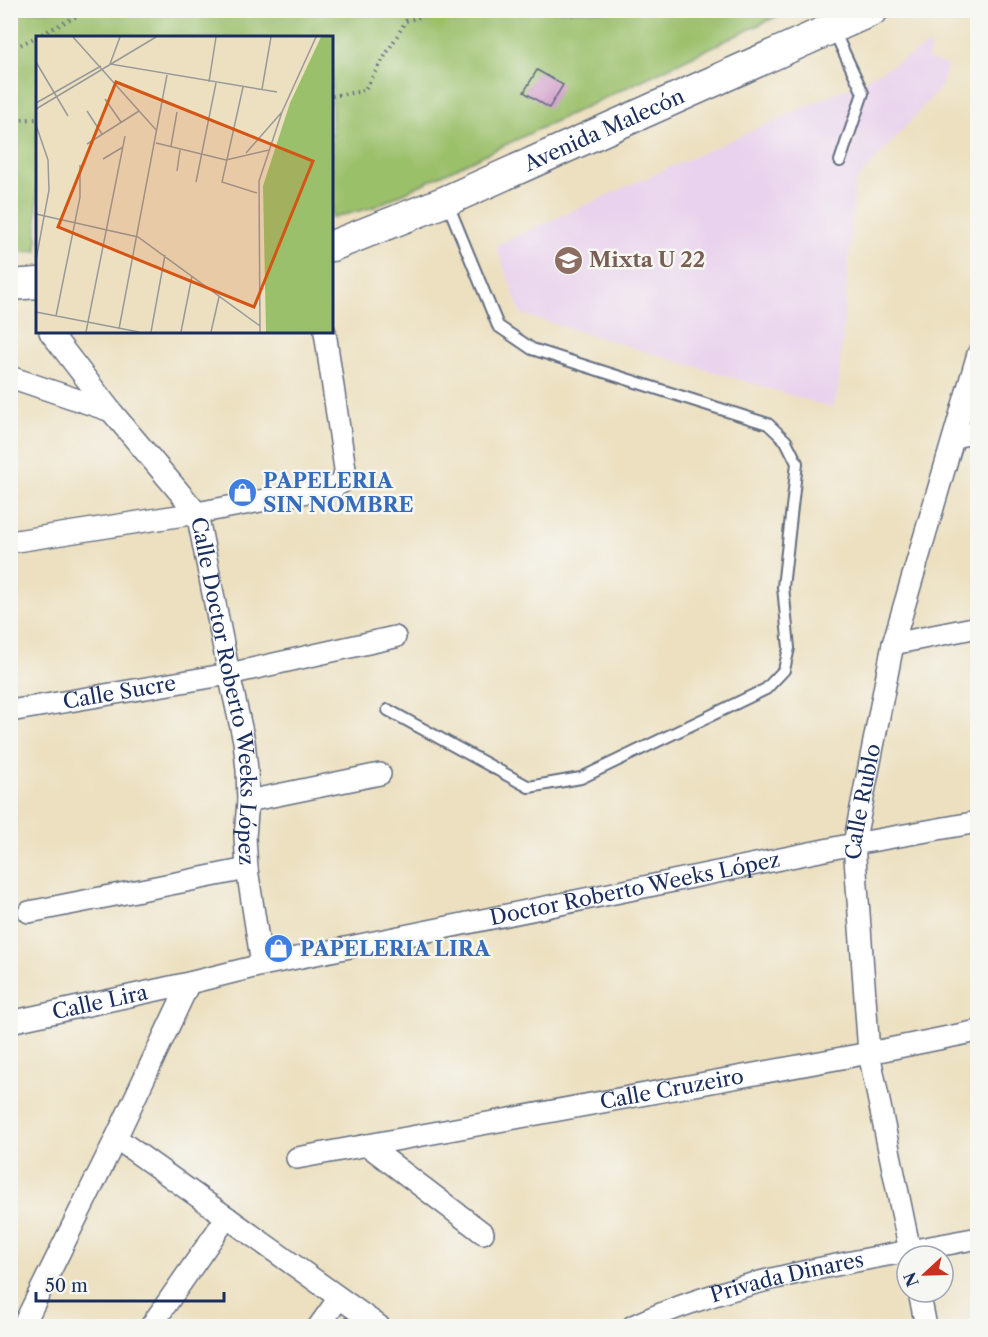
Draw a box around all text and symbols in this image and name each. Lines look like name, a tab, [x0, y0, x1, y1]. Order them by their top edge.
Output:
inset map	[36, 36, 333, 333]
street label: Avenida Malecón	[519, 83, 688, 177]
school or university icon: Mixta U 22	[552, 244, 584, 276]
place label: Mixta U 22	[589, 247, 705, 272]
place label: PAPELERIA SIN NOMBRE	[263, 468, 414, 517]
shop icon: PAPELERIA SIN NOMBRE	[226, 477, 258, 509]
street label: Calle Doctor Roberto Weeks López	[186, 515, 261, 866]
street label: Calle Sucre	[61, 670, 178, 714]
street label: Calle Rublo	[841, 742, 885, 860]
street label: Doctor Roberto Weeks López	[487, 846, 782, 930]
shop icon: PAPELERIA LIRA	[263, 933, 295, 965]
place label: PAPELERIA LIRA	[300, 936, 491, 961]
street label: Calle Lira	[50, 979, 151, 1024]
street label: Calle Cruzeiro	[598, 1063, 746, 1114]
north arrow	[895, 1244, 955, 1304]
street label: Privada Dinares	[707, 1247, 866, 1308]
scale bar	[36, 1265, 224, 1303]
text: N	[899, 1269, 923, 1290]
text: 50 m	[45, 1275, 88, 1297]

